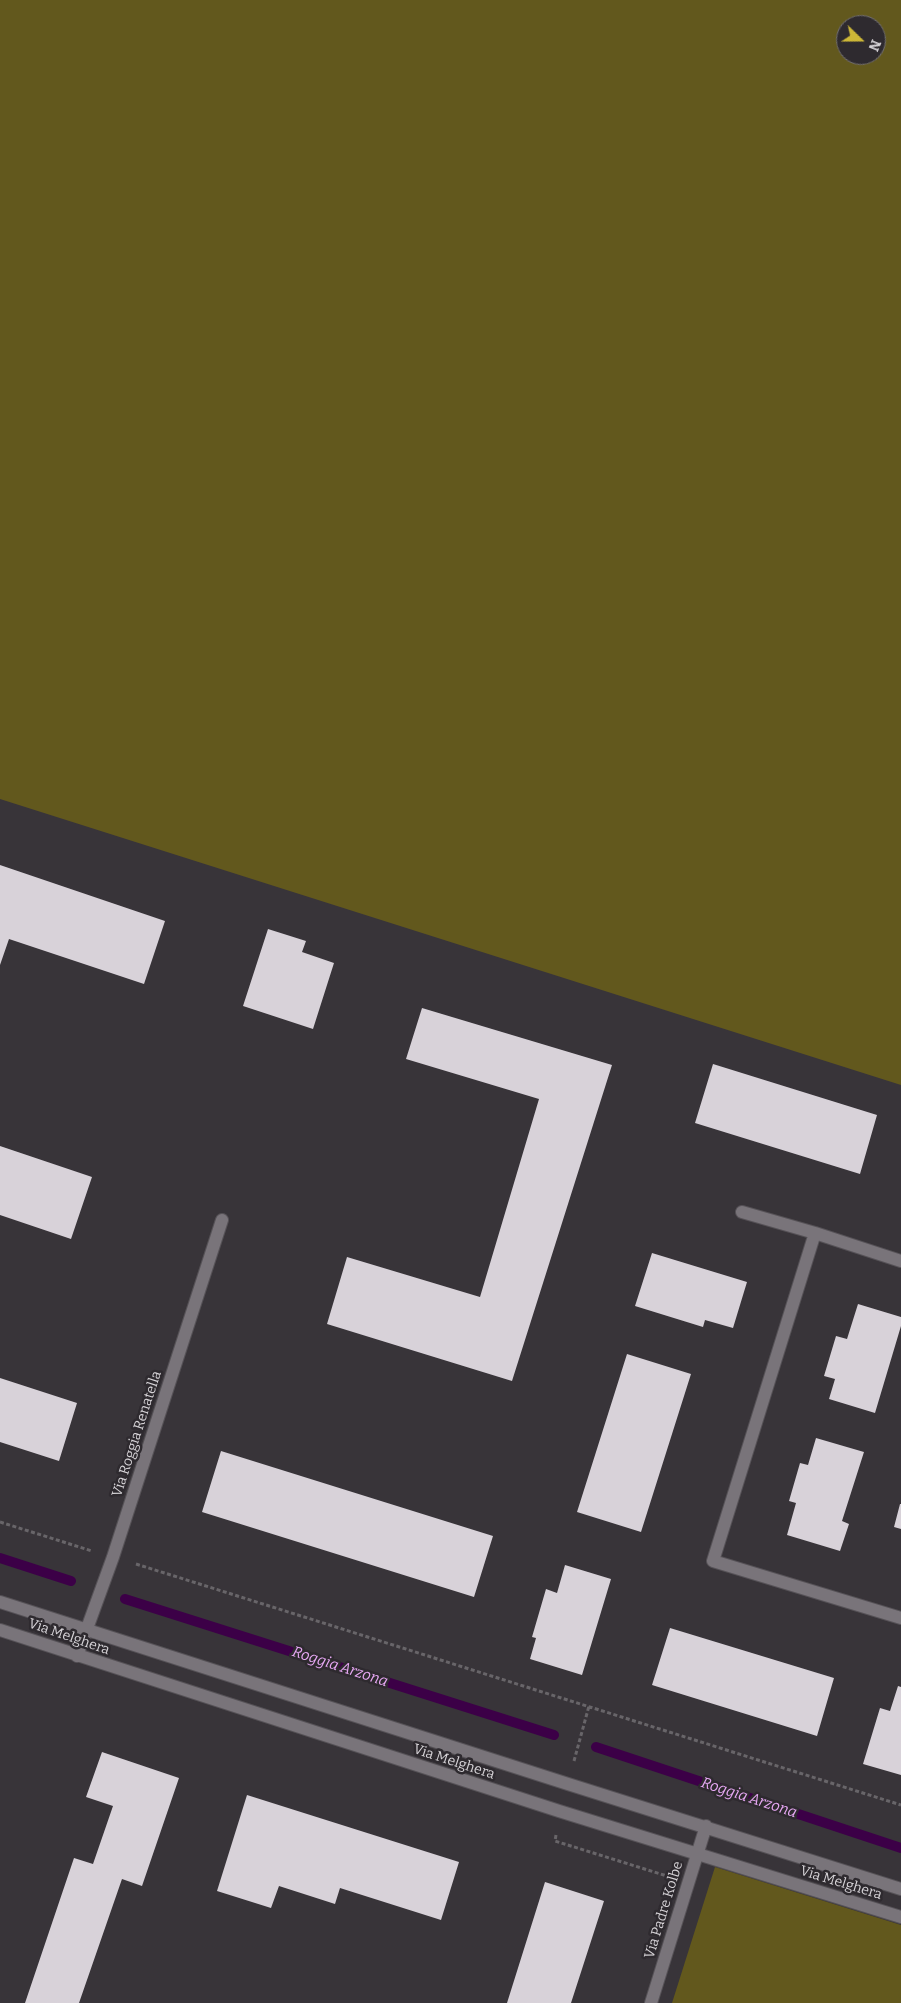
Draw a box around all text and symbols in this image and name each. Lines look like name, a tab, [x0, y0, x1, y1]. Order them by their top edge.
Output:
north arrow	[836, 15, 886, 65]
text: N	[865, 37, 884, 54]
street label: Via Roggia Renatella	[109, 1369, 165, 1499]
street label: Via Melghera	[26, 1615, 112, 1659]
water label: Roggia Arzona	[290, 1643, 390, 1691]
street label: Via Melghera	[411, 1741, 497, 1783]
water label: Roggia Arzona	[699, 1774, 799, 1822]
street label: Via Padre Kolbe	[641, 1859, 687, 1961]
street label: Via Melghera	[798, 1863, 884, 1903]

